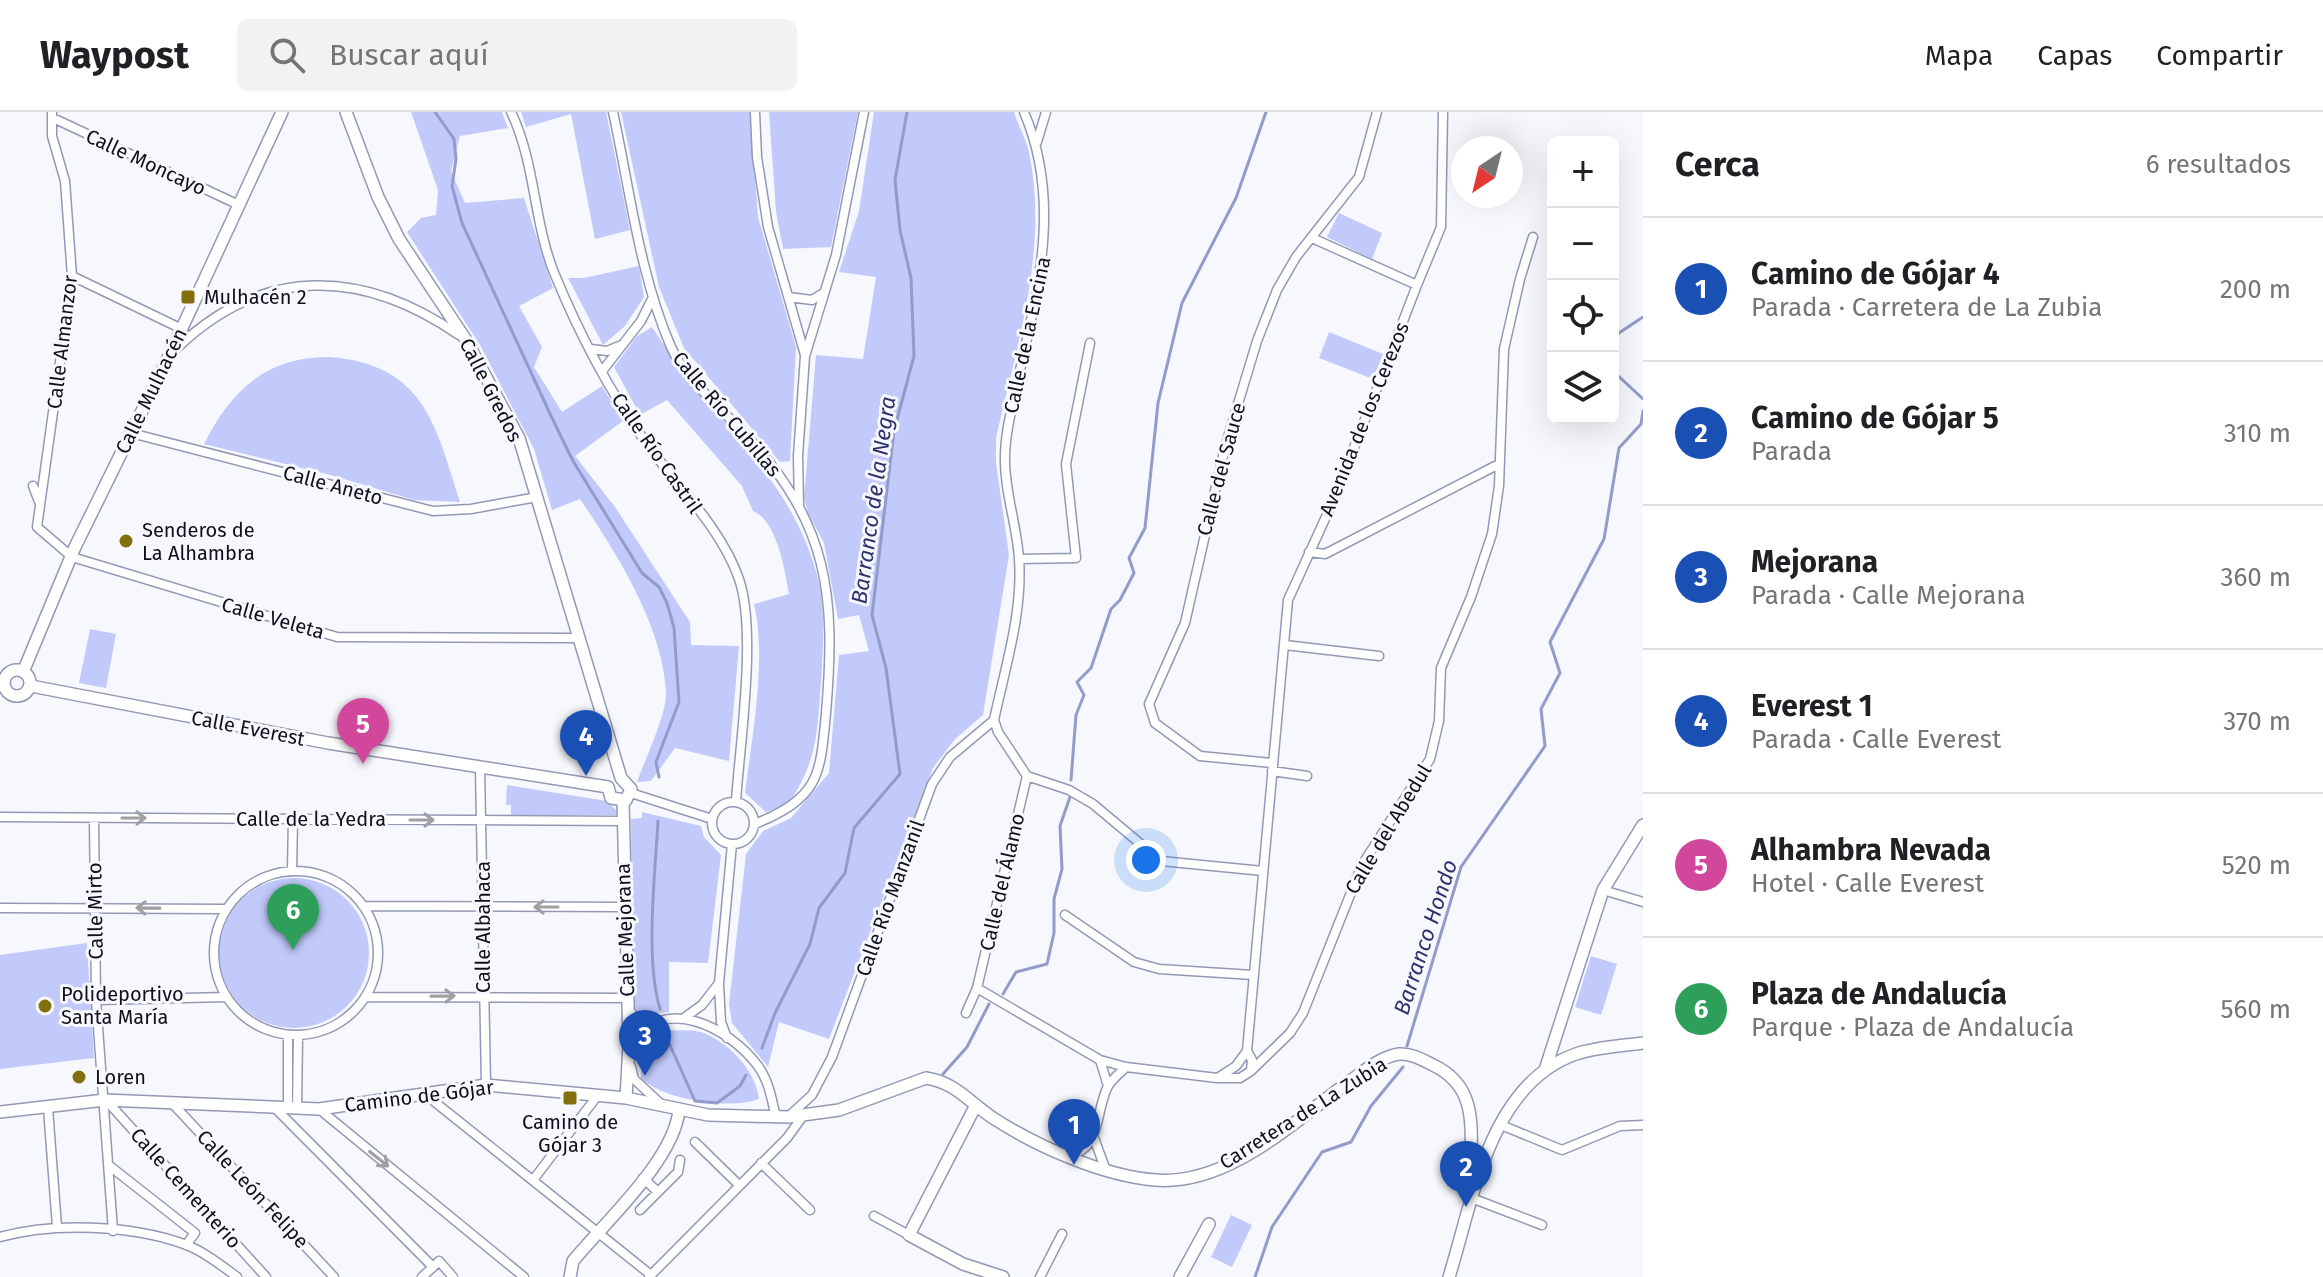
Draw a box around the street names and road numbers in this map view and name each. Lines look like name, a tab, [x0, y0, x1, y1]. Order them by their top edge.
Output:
street label: Calle Moncayo	[82, 124, 210, 200]
street label: Calle de la Encina	[999, 254, 1055, 416]
street label: Calle Almanzor	[42, 273, 82, 410]
street label: Avenida de los Cerezos	[1314, 319, 1414, 519]
street label: Calle Mulhacén	[110, 324, 192, 458]
street label: Calle Gredos	[455, 334, 527, 446]
street label: Calle Río Cubillas	[668, 347, 786, 481]
street label: Calle Río Castril	[607, 388, 708, 518]
street label: Calle del Sauce	[1192, 400, 1250, 538]
street label: Calle Aneto	[281, 460, 385, 510]
street label: Calle Veleta	[219, 592, 327, 644]
street label: Calle Everest	[189, 705, 308, 751]
street label: Calle del Abedul	[1340, 760, 1436, 898]
street label: Calle de la Yedra	[236, 807, 386, 831]
street label: Calle del Álamo	[975, 811, 1029, 953]
street label: Calle Río Manzanil	[851, 816, 930, 980]
street label: Calle Albahaca	[471, 861, 495, 993]
street label: Calle Mirto	[82, 862, 108, 960]
street label: Calle Mejorana	[611, 863, 639, 997]
street label: Carretera de La Zubia	[1215, 1052, 1391, 1174]
street label: Camino de Gójar	[343, 1075, 495, 1117]
street label: Calle Cementerio	[126, 1123, 246, 1253]
street label: Calle León Felipe	[192, 1125, 314, 1253]

